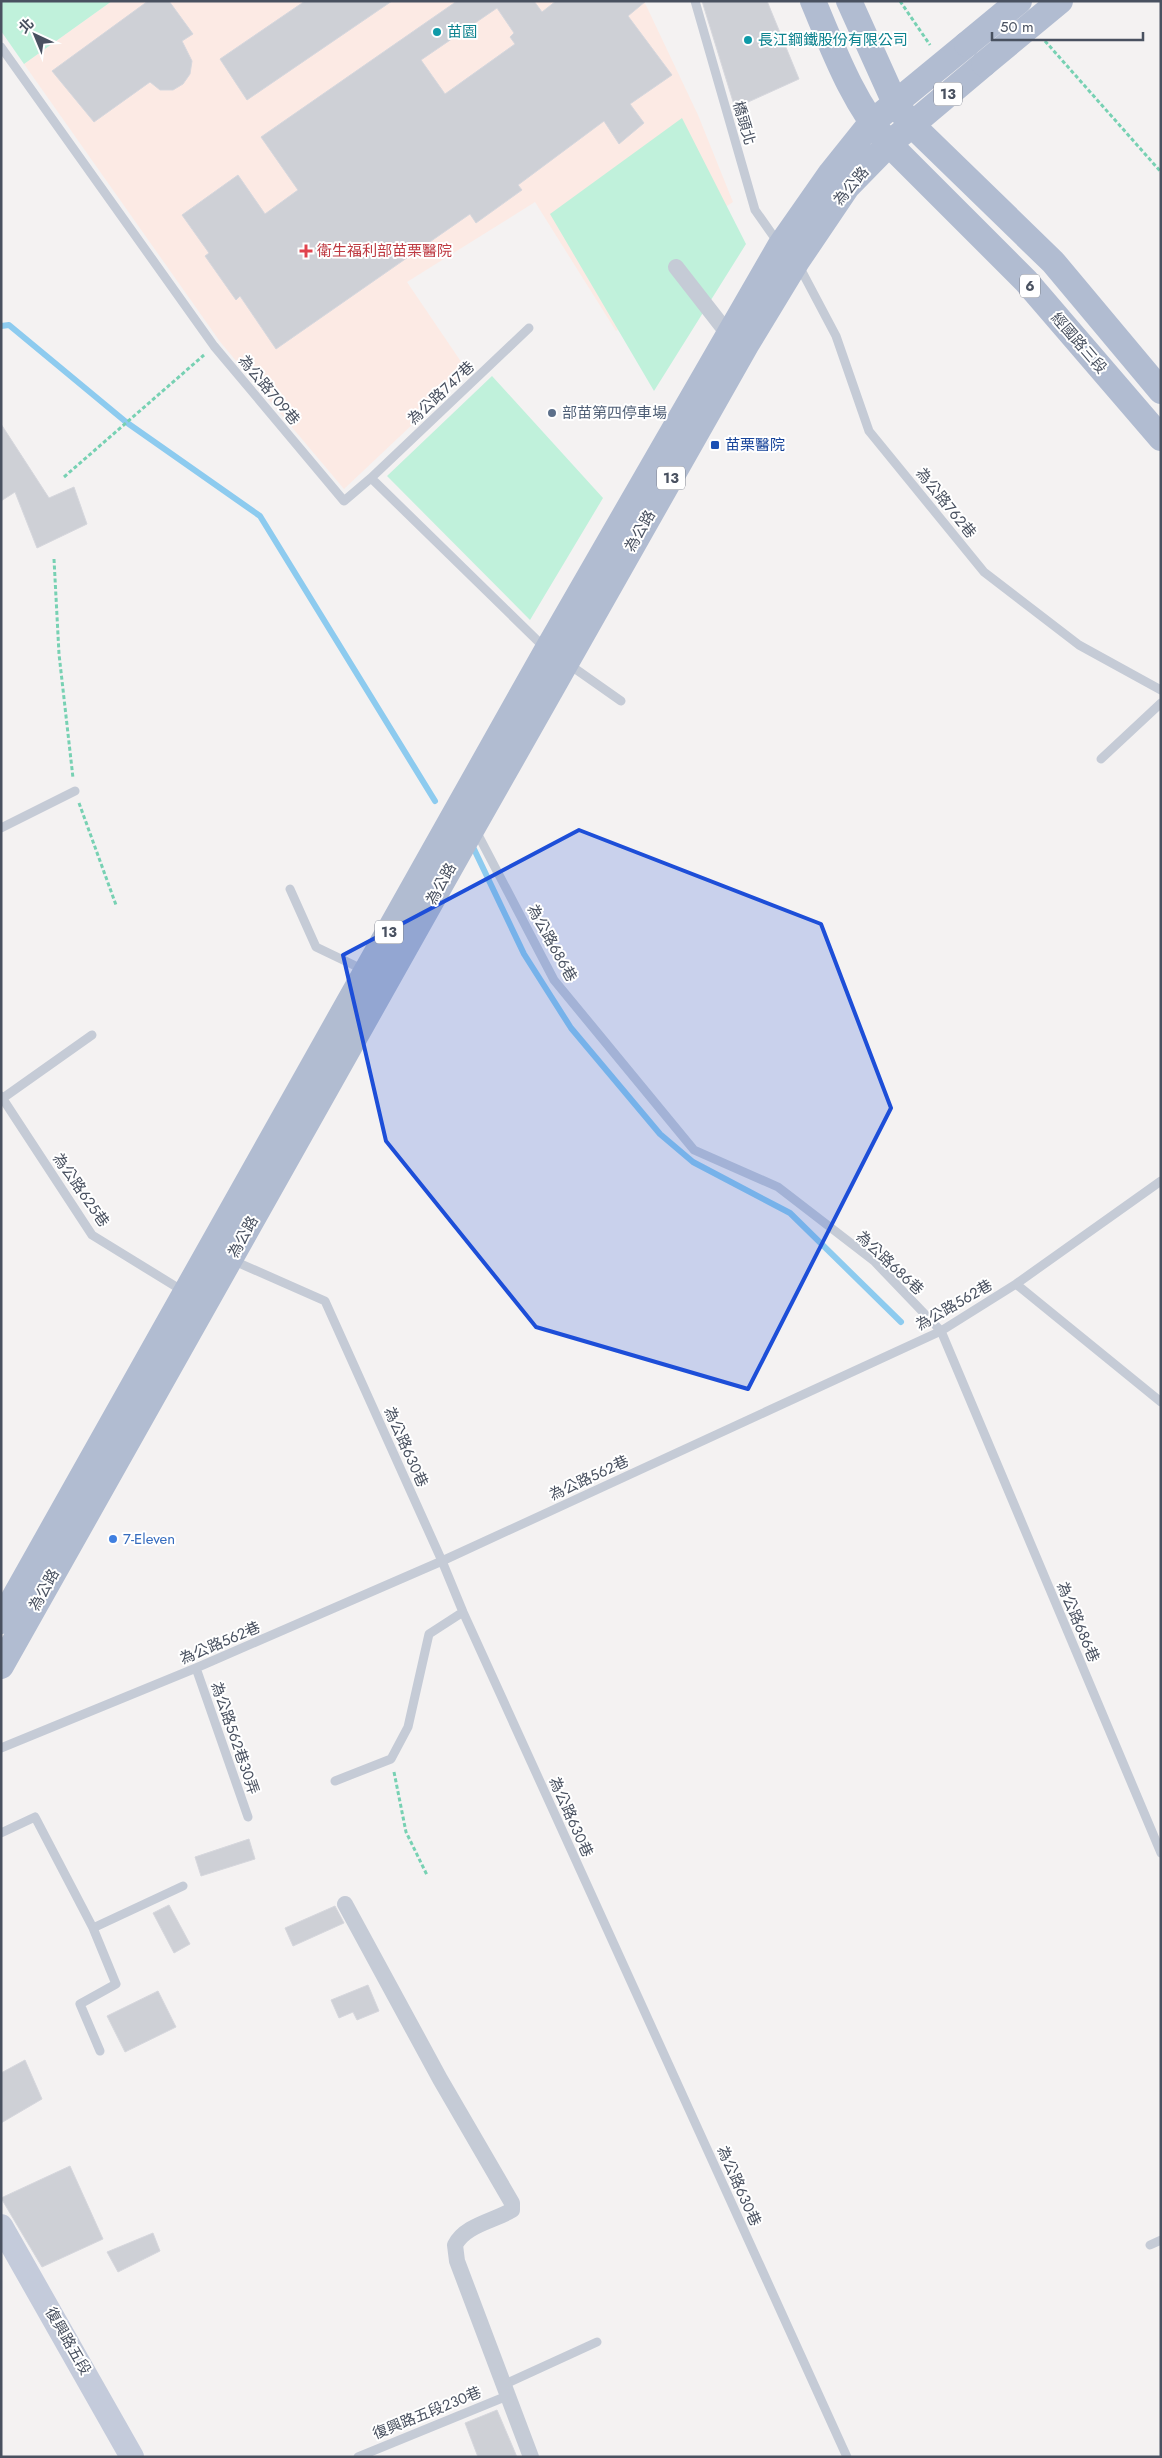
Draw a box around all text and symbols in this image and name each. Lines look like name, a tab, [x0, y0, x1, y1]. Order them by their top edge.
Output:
north arrow	[10, 10, 60, 60]
scale bar	[992, 10, 1143, 42]
text: 北	[14, 14, 38, 38]
text: 50 m	[1000, 16, 1034, 38]
place label: 苗園	[447, 21, 477, 43]
marker: 苗園	[431, 26, 443, 38]
place label: 長江鋼鐵股份有限公司	[758, 29, 908, 51]
marker: 長江鋼鐵股份有限公司	[742, 34, 754, 46]
road number: 13	[934, 82, 962, 106]
street label: 橋頭北	[727, 98, 761, 148]
street label: 為公路	[828, 162, 874, 210]
place label: 衛生福利部苗栗醫院	[317, 240, 452, 262]
marker: 衛生福利部苗栗醫院	[299, 244, 313, 258]
road number: 6	[1020, 274, 1040, 298]
street label: 經國路三段	[1046, 307, 1112, 379]
street label: 為公路709巷	[233, 350, 305, 430]
street label: 為公路747巷	[403, 356, 479, 430]
place label: 部苗第四停車場	[562, 402, 667, 424]
marker: 部苗第四停車場	[546, 407, 558, 419]
place label: 苗栗醫院	[725, 434, 785, 456]
marker: 苗栗醫院	[709, 439, 721, 451]
street label: 為公路762巷	[911, 463, 981, 543]
road number: 13	[657, 466, 685, 489]
street label: 為公路	[619, 506, 661, 556]
street label: 為公路	[420, 859, 462, 909]
street label: 為公路686巷	[522, 900, 582, 986]
road number: 13	[375, 920, 403, 944]
street label: 為公路625巷	[47, 1149, 115, 1231]
street label: 為公路	[222, 1212, 264, 1262]
street label: 為公路686巷	[851, 1226, 929, 1300]
street label: 為公路562巷	[911, 1274, 997, 1336]
street label: 為公路630巷	[378, 1403, 434, 1491]
street label: 為公路562巷	[546, 1450, 632, 1506]
place label: 7-Eleven	[123, 1528, 175, 1550]
marker: 7-Eleven	[107, 1533, 119, 1545]
street label: 為公路	[23, 1565, 65, 1615]
street label: 為公路686巷	[1051, 1578, 1105, 1666]
street label: 為公路562巷	[176, 1616, 264, 1670]
street label: 為公路562巷30弄	[205, 1679, 265, 1797]
street label: 為公路630巷	[543, 1773, 599, 1861]
street label: 為公路630巷	[711, 2142, 767, 2230]
street label: 復興路五段	[40, 2303, 96, 2379]
street label: 復興路五段230巷	[369, 2381, 485, 2445]

